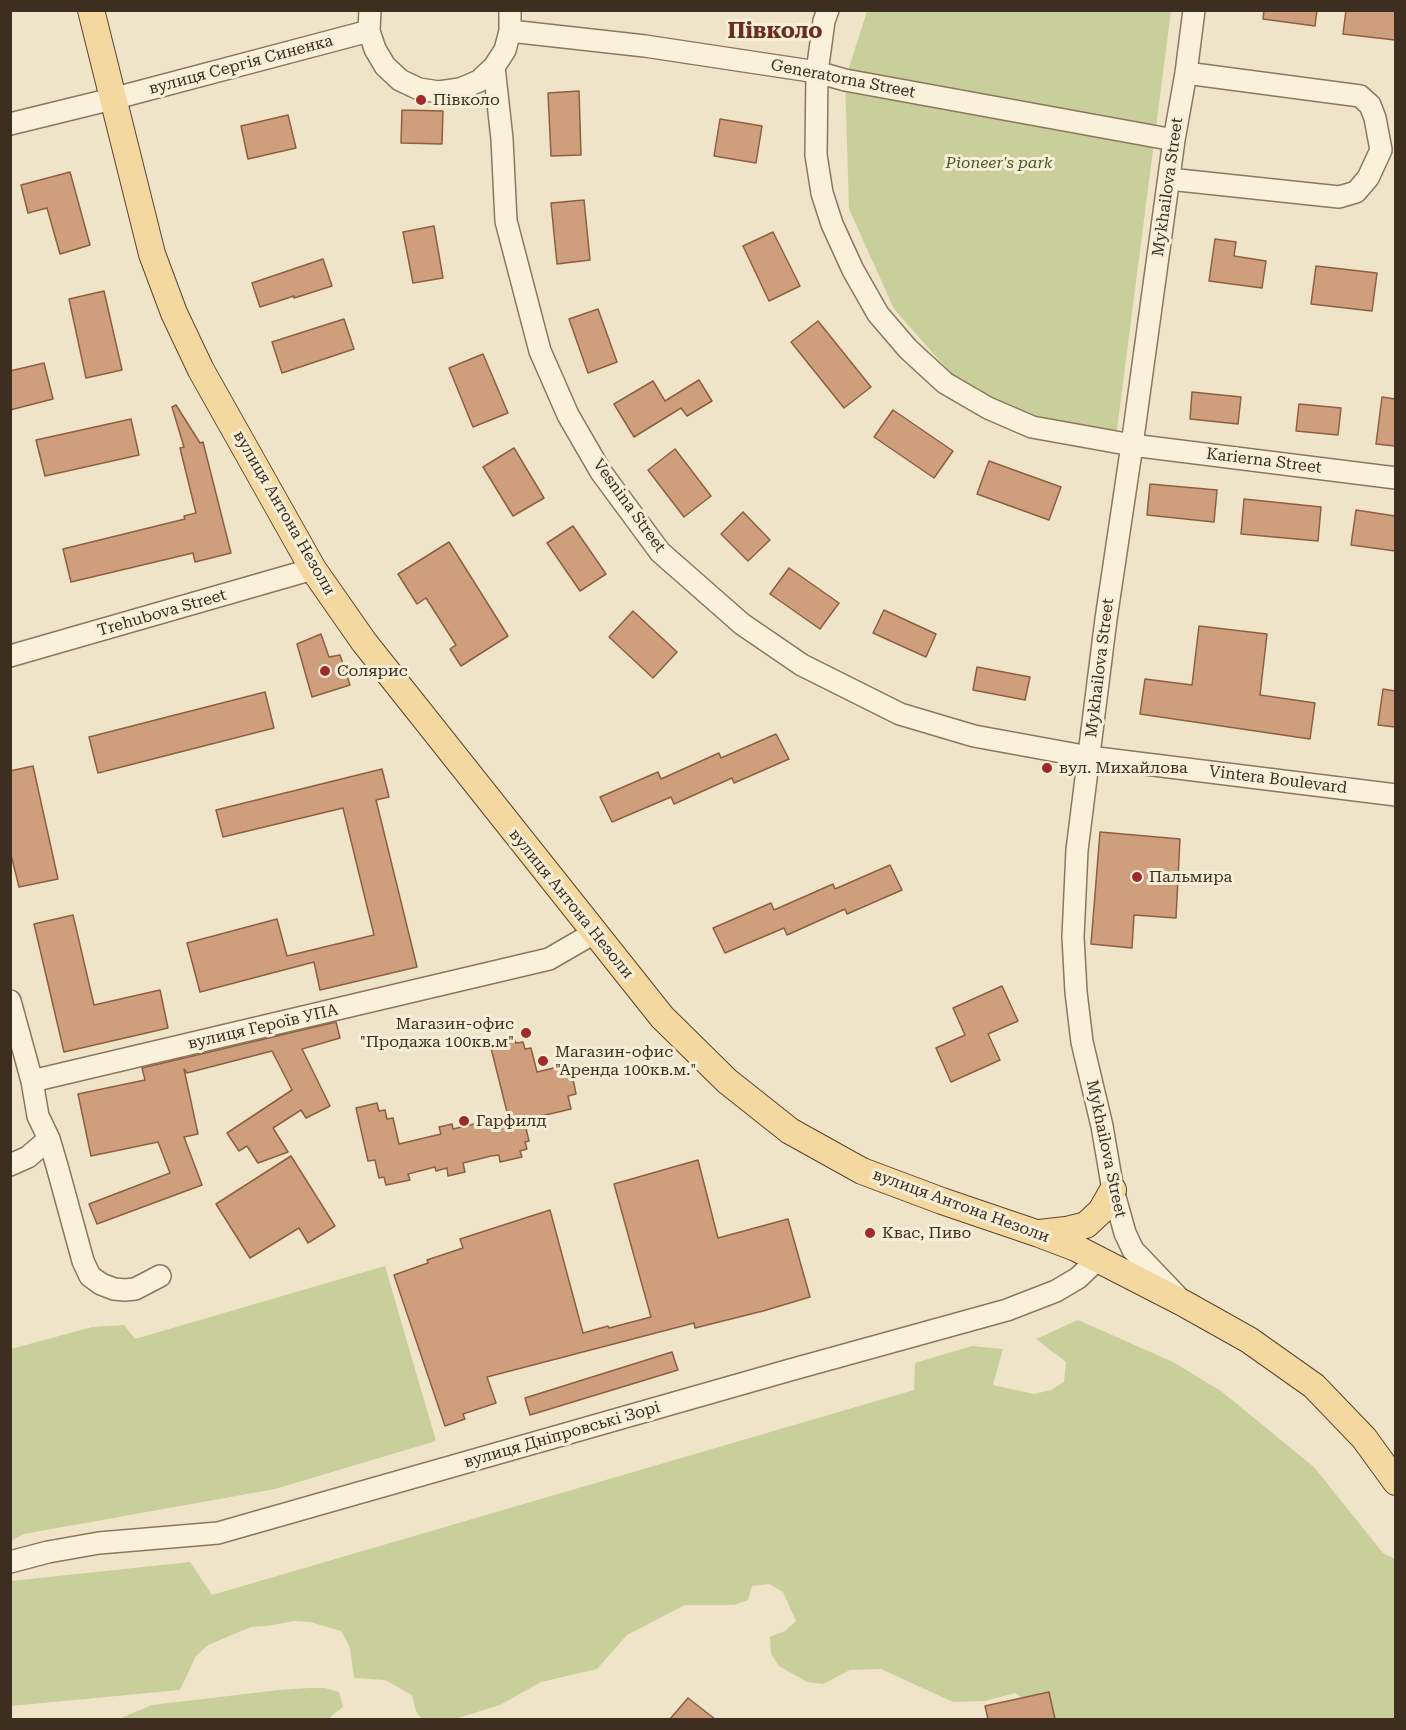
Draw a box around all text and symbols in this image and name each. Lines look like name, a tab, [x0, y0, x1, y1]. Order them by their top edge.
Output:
district label: Півколо	[727, 19, 823, 45]
street label: вулиця Сергія Синенка	[147, 31, 335, 99]
street label: Generatorna Street	[769, 56, 917, 102]
place label: Півколо	[433, 90, 500, 110]
marker: Півколо	[414, 93, 428, 107]
street label: Mykhailova Street	[1149, 116, 1187, 258]
park label: Pioneer's park	[946, 153, 1052, 173]
street label: вулиця Антона Незоли	[229, 427, 339, 599]
street label: Karierna Street	[1205, 444, 1323, 478]
street label: Vesnina Street	[589, 455, 669, 557]
street label: Trehubova Street	[95, 585, 229, 641]
street label: Mykhailova Street	[1082, 597, 1118, 739]
place label: Солярис	[337, 661, 408, 681]
marker: Солярис	[318, 664, 332, 678]
place label: вул. Михайлова	[1059, 758, 1188, 778]
marker: вул. Михайлова	[1040, 761, 1054, 775]
street label: Vintera Boulevard	[1208, 762, 1348, 798]
street label: вулиця Антона Незоли	[505, 825, 637, 983]
place label: Пальмира	[1149, 867, 1232, 887]
marker: Пальмира	[1130, 870, 1144, 884]
street label: вулиця Героїв УПА	[186, 1000, 340, 1054]
place label: Магазин-офис "Продажа 100кв.м"	[360, 1014, 514, 1052]
marker: Магазин-офис "Продажа 100кв.м"	[519, 1026, 533, 1040]
place label: Магазин-офис "Аренда 100кв.м."	[555, 1042, 696, 1080]
marker: Магазин-офис "Аренда 100кв.м."	[536, 1054, 550, 1068]
street label: Mykhailova Street	[1082, 1078, 1130, 1220]
place label: Гарфилд	[476, 1111, 547, 1131]
marker: Гарфилд	[457, 1114, 471, 1128]
street label: вулиця Антона Незоли	[870, 1165, 1052, 1247]
place label: Квас, Пиво	[882, 1223, 971, 1243]
marker: Квас, Пиво	[863, 1226, 877, 1240]
street label: вулиця Дніпровські Зорі	[462, 1398, 662, 1472]

